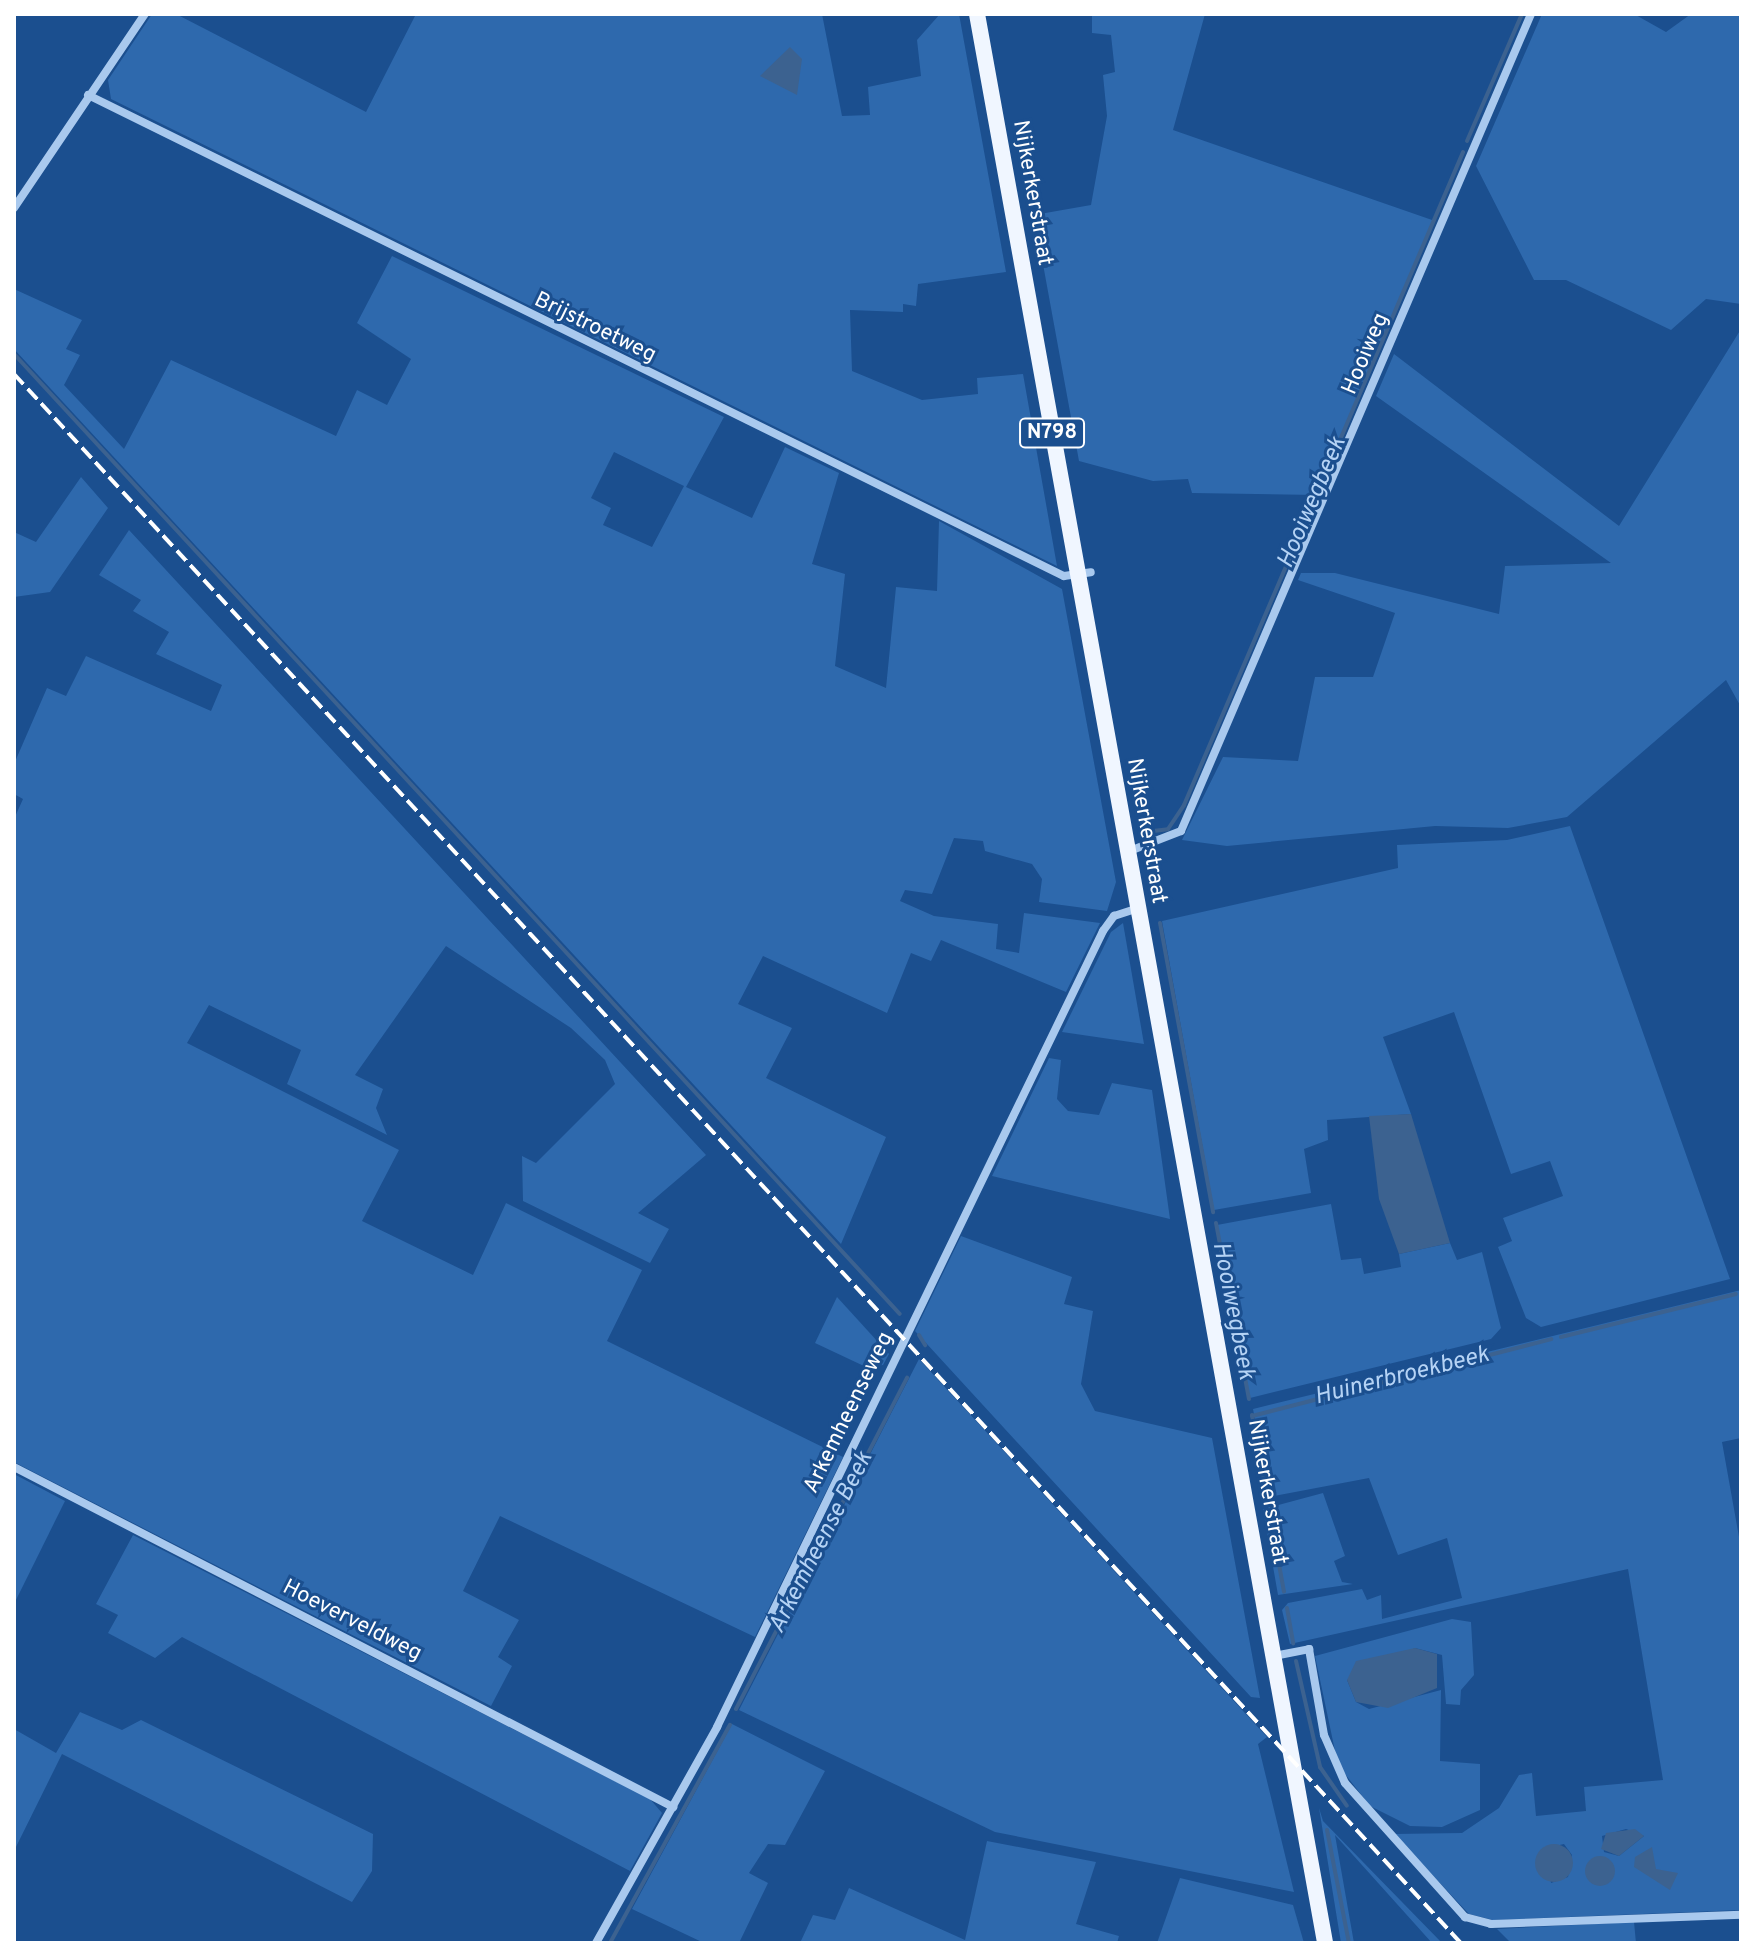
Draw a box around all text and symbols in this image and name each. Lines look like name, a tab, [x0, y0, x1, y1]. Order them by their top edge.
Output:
street label: Nijkerkerstraat	[1006, 118, 1058, 268]
street label: Brijstroetweg	[530, 287, 660, 369]
street label: Hooiweg	[1337, 309, 1395, 399]
road number: N798	[1018, 417, 1086, 449]
water label: Hooiwegbeek	[1272, 433, 1354, 573]
street label: Nijkerkerstraat	[1120, 756, 1172, 906]
water label: Hooiwegbeek	[1205, 1240, 1259, 1382]
street label: Arkemheenseweg	[798, 1328, 900, 1498]
water label: Huinerbroekbeek	[1312, 1341, 1492, 1413]
street label: Nijkerkerstraat	[1241, 1417, 1293, 1567]
water label: Arkemheense Beek	[764, 1447, 880, 1639]
street label: Hoeverveldweg	[278, 1575, 426, 1667]

